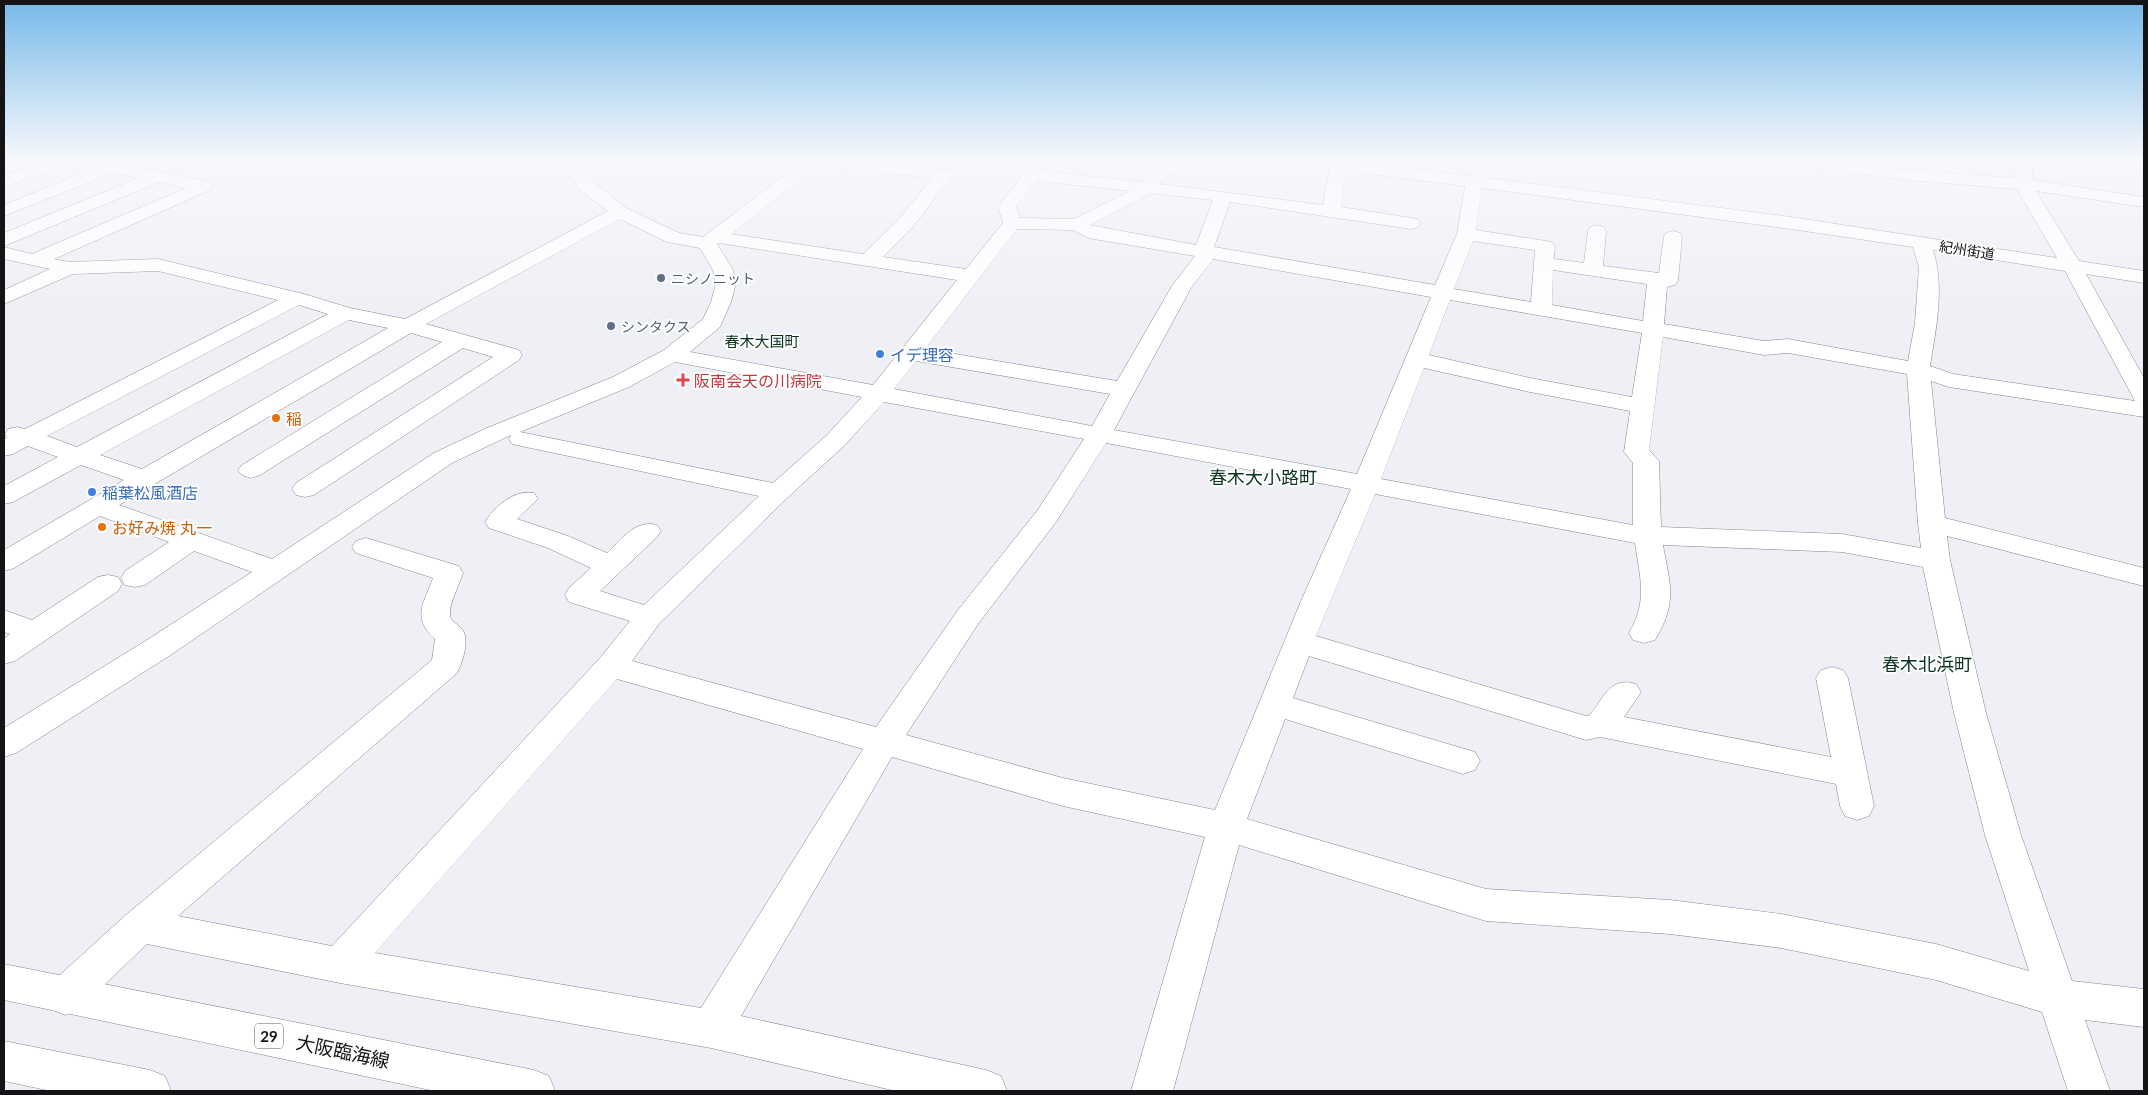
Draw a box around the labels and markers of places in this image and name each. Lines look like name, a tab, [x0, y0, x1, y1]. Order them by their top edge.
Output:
place label: ニシノニット	[671, 270, 755, 287]
marker: ニシノニット	[655, 272, 667, 284]
place label: シンタクス	[621, 318, 691, 335]
marker: シンタクス	[605, 320, 617, 332]
place label: イデ理容	[890, 345, 954, 364]
marker: イデ理容	[874, 348, 886, 360]
place label: 阪南会天の川病院	[694, 371, 822, 390]
marker: 阪南会天の川病院	[676, 373, 690, 387]
place label: 稲	[286, 409, 302, 428]
marker: 稲	[270, 412, 282, 424]
place label: 稲葉松風酒店	[102, 483, 198, 502]
marker: 稲葉松風酒店	[86, 486, 98, 498]
place label: お好み焼 丸一	[112, 518, 212, 537]
marker: お好み焼 丸一	[96, 521, 108, 533]

